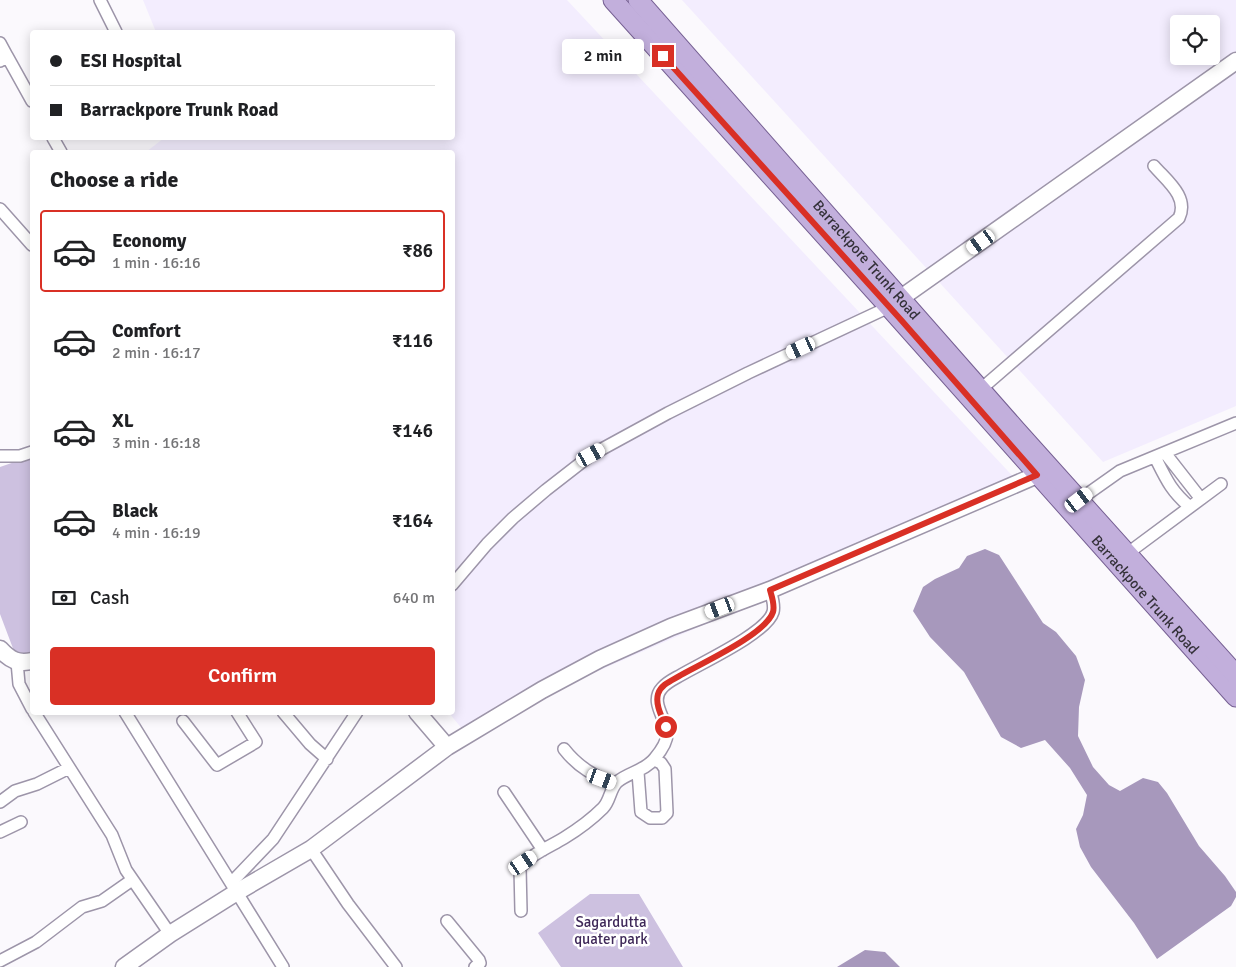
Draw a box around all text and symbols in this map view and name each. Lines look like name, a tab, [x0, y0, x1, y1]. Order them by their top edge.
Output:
map controls	[1170, 15, 1220, 65]
button: locate	[1170, 15, 1220, 65]
callout: 2 min	[563, 38, 646, 74]
route end	[652, 45, 674, 67]
text: 2 min	[584, 46, 622, 66]
text: ESI Hospital	[80, 49, 182, 73]
text: Barrackpore Trunk Road	[80, 98, 278, 122]
text: Choose a ride	[50, 166, 178, 193]
street label: Barrackpore Trunk Road	[809, 196, 924, 323]
car	[964, 227, 997, 257]
icon: car	[52, 229, 97, 274]
text: Economy	[112, 229, 186, 253]
text: ₹86	[402, 239, 433, 263]
text: 1 min · 16:16	[112, 253, 201, 273]
icon: car	[52, 319, 97, 364]
text: Comfort	[112, 319, 181, 343]
text: ₹116	[392, 329, 433, 353]
car	[784, 335, 817, 361]
text: 2 min · 16:17	[112, 343, 201, 363]
icon: car	[52, 409, 97, 454]
text: XL	[112, 409, 134, 433]
text: ₹146	[392, 419, 433, 443]
text: 3 min · 16:18	[112, 433, 201, 453]
car	[574, 441, 607, 469]
car	[1062, 485, 1095, 515]
icon: car	[52, 499, 97, 544]
text: Black	[112, 499, 158, 523]
text: ₹164	[392, 509, 433, 533]
text: 4 min · 16:19	[112, 523, 201, 543]
street label: Barrackpore Trunk Road	[1087, 532, 1203, 658]
icon: cash	[50, 584, 78, 612]
text: Cash	[90, 586, 130, 610]
text: 640 m	[393, 588, 435, 608]
car	[703, 596, 736, 620]
button: Confirm	[50, 647, 435, 705]
route start	[655, 716, 677, 738]
car	[585, 767, 618, 791]
car	[506, 848, 539, 878]
park label: Sagardutta quater park	[574, 913, 648, 948]

